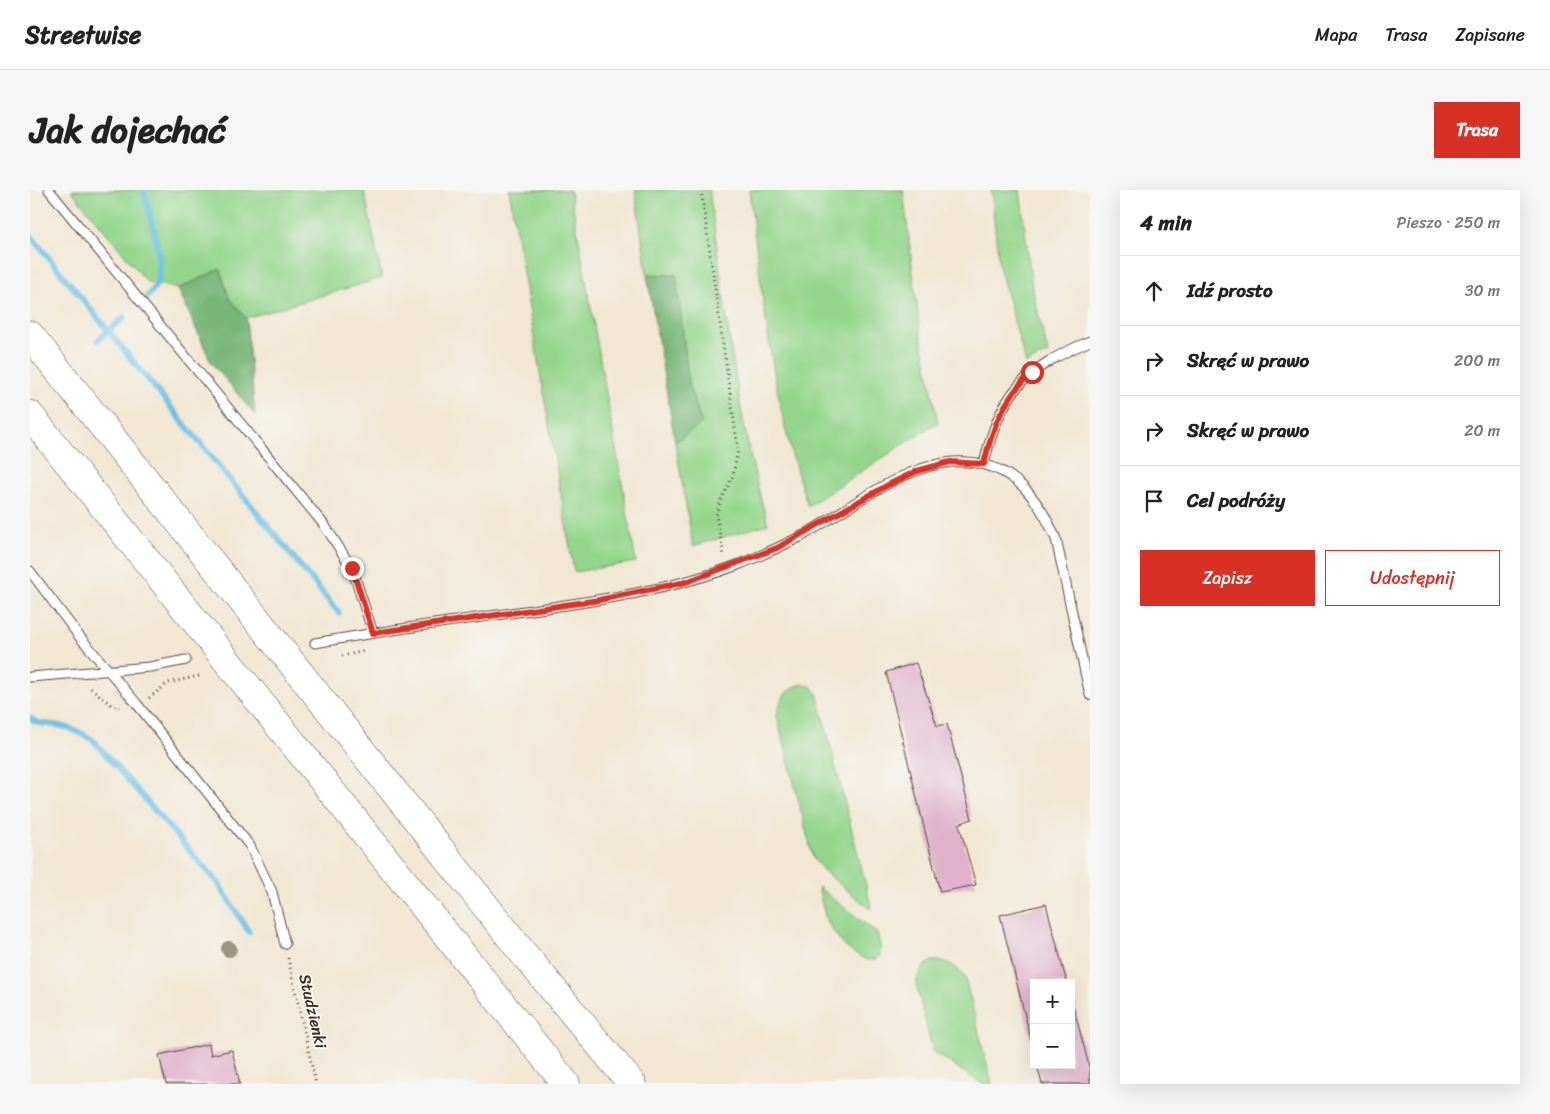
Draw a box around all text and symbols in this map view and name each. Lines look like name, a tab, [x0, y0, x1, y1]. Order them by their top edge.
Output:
text: Streetwise	[25, 14, 141, 56]
text: Mapa	[1315, 19, 1357, 51]
text: Trasa	[1385, 19, 1427, 51]
text: Zapisane	[1455, 19, 1525, 51]
text: Jak dojechać	[30, 99, 226, 161]
button: Trasa	[1434, 102, 1520, 158]
text: 4 min	[1140, 204, 1192, 242]
text: Pieszo · 250 m	[1397, 208, 1500, 237]
text: Idź prosto	[1187, 274, 1273, 307]
text: 30 m	[1465, 276, 1500, 305]
icon: ahead	[1140, 277, 1168, 305]
text: Skręć w prawo	[1187, 344, 1309, 377]
text: 200 m	[1454, 346, 1500, 375]
icon: right	[1140, 347, 1168, 375]
route start	[1021, 361, 1044, 384]
text: Skręć w prawo	[1187, 414, 1309, 447]
text: 20 m	[1464, 416, 1500, 445]
icon: right	[1140, 417, 1168, 445]
text: Cel podróży	[1187, 484, 1285, 517]
icon: arrive	[1140, 487, 1168, 515]
button: Zapisz	[1140, 550, 1315, 606]
button: Udostępnij	[1325, 550, 1500, 606]
route end	[341, 557, 364, 580]
street label: Studzienki	[290, 971, 336, 1052]
map controls	[1030, 979, 1075, 1069]
button: +	[1030, 979, 1075, 1024]
button: −	[1030, 1024, 1075, 1069]

